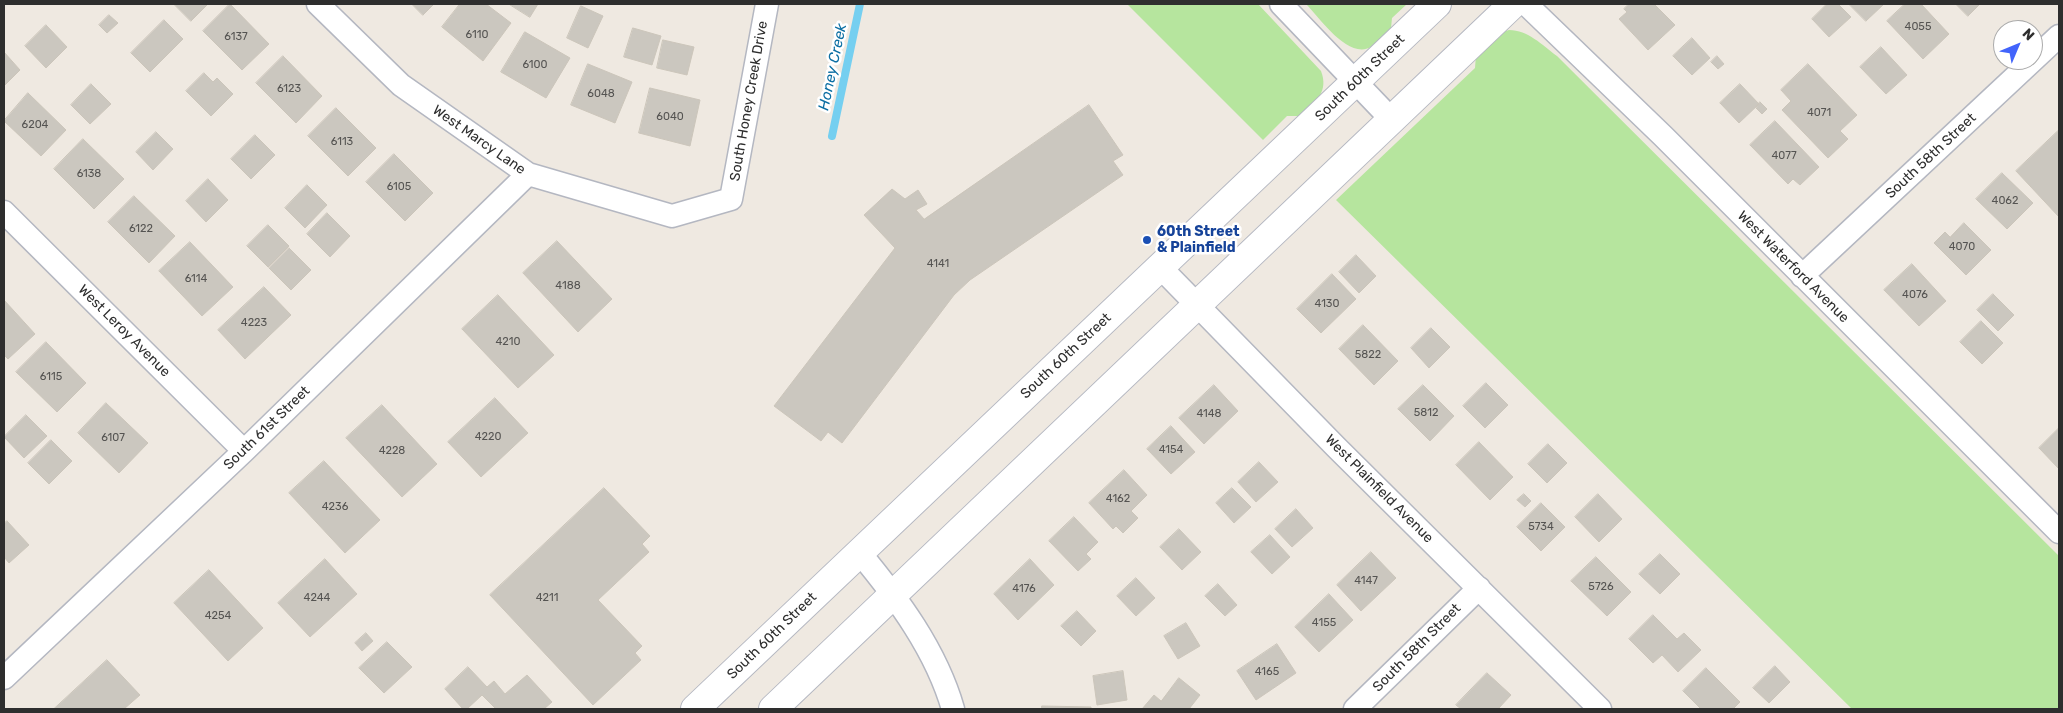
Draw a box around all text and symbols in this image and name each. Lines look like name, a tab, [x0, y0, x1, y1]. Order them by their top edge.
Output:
street label: South Honey Creek Drive	[727, 20, 771, 182]
house number: 4055	[1905, 20, 1931, 34]
north arrow	[1993, 20, 2043, 70]
water label: Honey Creek	[815, 22, 851, 112]
text: N	[2019, 25, 2038, 44]
house number: 6110	[466, 28, 488, 42]
house number: 6137	[224, 30, 248, 44]
street label: South 60th Street	[1312, 31, 1408, 125]
house number: 6100	[522, 58, 548, 72]
house number: 6123	[277, 82, 301, 96]
house number: 6048	[587, 87, 615, 101]
street label: West Marcy Lane	[429, 102, 529, 178]
house number: 4071	[1807, 106, 1831, 120]
house number: 6040	[656, 110, 684, 124]
street label: South 58th Street	[1882, 110, 1980, 202]
house number: 6204	[22, 118, 48, 132]
house number: 6113	[331, 135, 353, 149]
house number: 4077	[1771, 149, 1797, 163]
house number: 6138	[77, 167, 101, 181]
house number: 6105	[387, 180, 411, 194]
house number: 4062	[1992, 194, 2018, 208]
street label: West Waterford Avenue	[1734, 208, 1852, 326]
house number: 6122	[129, 222, 153, 236]
place label: 60th Street & Plainfield	[1157, 224, 1240, 256]
marker: 60th Street & Plainfield	[1141, 234, 1153, 246]
house number: 4070	[1949, 240, 1975, 254]
house number: 4141	[927, 257, 949, 271]
house number: 6114	[185, 272, 207, 286]
house number: 4188	[555, 279, 581, 293]
street label: West Leroy Avenue	[74, 281, 174, 381]
house number: 4076	[1902, 288, 1928, 302]
house number: 4130	[1315, 297, 1339, 311]
street label: South 60th Street	[1017, 310, 1115, 402]
house number: 4223	[241, 316, 267, 330]
house number: 4210	[496, 335, 520, 349]
house number: 5822	[1355, 348, 1381, 362]
house number: 6115	[40, 370, 62, 384]
street label: South 61st Street	[220, 383, 314, 473]
house number: 5812	[1414, 406, 1438, 420]
house number: 4148	[1196, 407, 1222, 421]
house number: 4220	[475, 430, 501, 444]
house number: 6107	[101, 431, 125, 445]
street label: West Plainfield Avenue	[1321, 431, 1437, 547]
house number: 4154	[1159, 443, 1183, 457]
house number: 4228	[379, 444, 405, 458]
house number: 4162	[1106, 492, 1130, 506]
house number: 4236	[322, 500, 348, 514]
house number: 5734	[1528, 520, 1554, 534]
house number: 4147	[1354, 574, 1378, 588]
house number: 5726	[1588, 580, 1614, 594]
house number: 4176	[1012, 582, 1036, 596]
street label: South 60th Street	[724, 589, 820, 683]
house number: 4244	[304, 591, 330, 605]
house number: 4211	[536, 591, 558, 605]
street label: South 58th Street	[1369, 600, 1465, 696]
house number: 4254	[205, 609, 231, 623]
house number: 4155	[1312, 616, 1336, 630]
house number: 4165	[1255, 665, 1279, 679]

